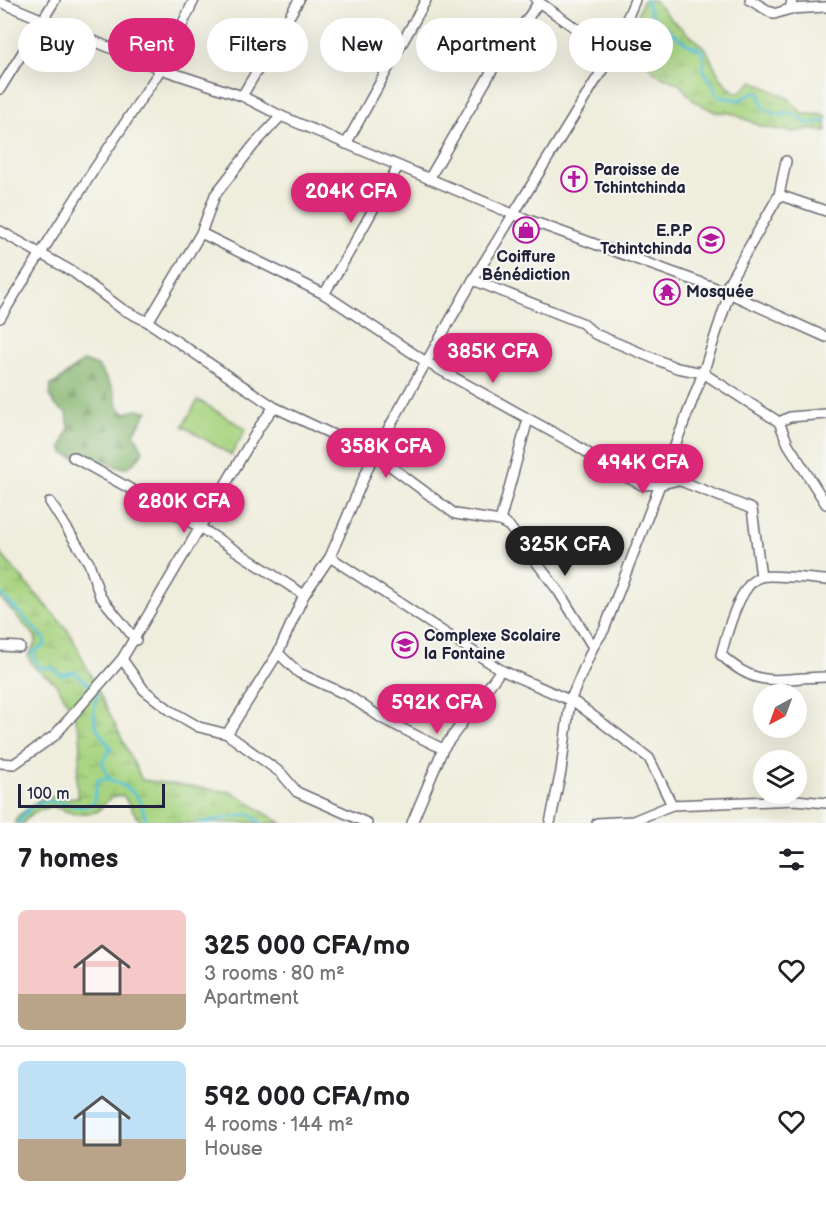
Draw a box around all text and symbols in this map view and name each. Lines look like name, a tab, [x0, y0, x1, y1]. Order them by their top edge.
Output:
chip: Buy	[18, 18, 96, 72]
chip: Rent	[108, 18, 195, 72]
chip: Filters	[207, 18, 308, 72]
chip: New	[320, 18, 404, 72]
chip: Apartment	[416, 18, 557, 72]
chip: House	[569, 18, 673, 72]
place label: Paroisse de Tchintchinda	[594, 161, 686, 198]
church icon: Paroisse de Tchintchinda	[559, 164, 589, 194]
pin: 204K CFA	[289, 173, 413, 224]
text: 204K CFA	[305, 180, 397, 204]
shop icon: Coiffure Bénédiction	[511, 215, 541, 245]
place label: E.P.P Tchintchinda	[600, 222, 692, 259]
school or university icon: E.P.P Tchintchinda	[696, 225, 726, 255]
place label: Coiffure Bénédiction	[482, 248, 570, 285]
temple icon: Mosquée	[652, 277, 682, 307]
place label: Mosquée	[686, 283, 754, 302]
pin: 385K CFA	[431, 333, 555, 384]
text: 385K CFA	[447, 340, 539, 364]
pin: 358K CFA	[324, 428, 448, 479]
text: 358K CFA	[340, 435, 432, 459]
pin: 494K CFA	[581, 444, 705, 495]
text: 494K CFA	[597, 451, 689, 475]
pin: 280K CFA	[122, 483, 246, 534]
text: 280K CFA	[138, 490, 230, 514]
pin: 325K CFA	[503, 526, 627, 577]
text: 325K CFA	[519, 533, 611, 557]
place label: Complexe Scolaire la Fontaine	[424, 627, 561, 664]
school or university icon: Complexe Scolaire la Fontaine	[390, 630, 420, 660]
pin: 592K CFA	[375, 684, 499, 735]
north arrow	[753, 684, 807, 738]
map controls	[753, 684, 807, 804]
text: 592K CFA	[391, 691, 483, 715]
button: layers	[753, 750, 807, 804]
scale bar	[18, 781, 165, 808]
text: 100 m	[27, 785, 70, 804]
icon: filters	[775, 843, 808, 876]
text: 7 homes	[18, 844, 118, 875]
text: 325 000 CFA/mo	[204, 931, 410, 962]
icon: home	[66, 934, 138, 1006]
icon: heart	[775, 954, 808, 987]
text: 3 rooms · 80 m²	[204, 962, 345, 986]
text: Apartment	[204, 986, 299, 1010]
text: 592 000 CFA/mo	[204, 1082, 410, 1113]
icon: home	[66, 1085, 138, 1157]
icon: heart	[775, 1105, 808, 1138]
text: 4 rooms · 144 m²	[204, 1113, 353, 1137]
text: House	[204, 1137, 263, 1161]

